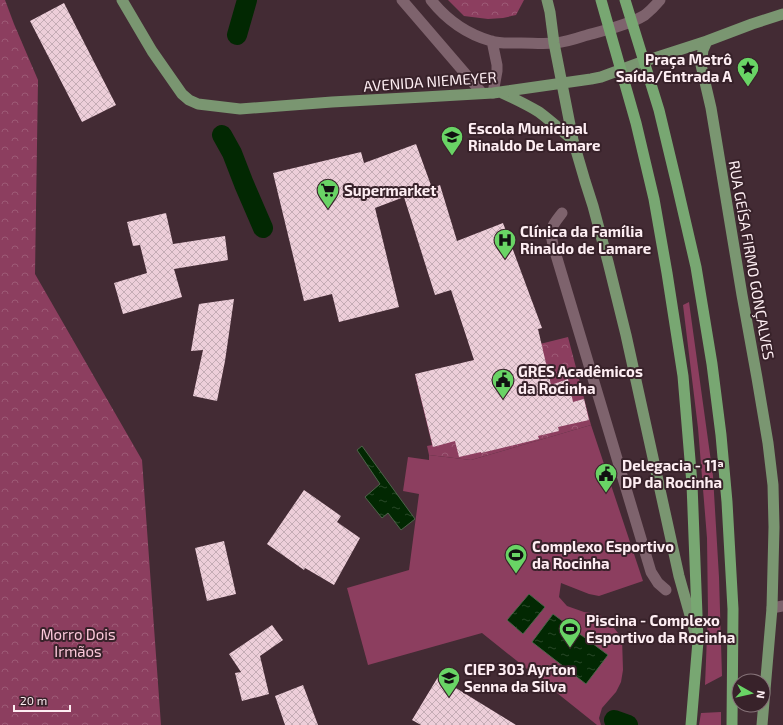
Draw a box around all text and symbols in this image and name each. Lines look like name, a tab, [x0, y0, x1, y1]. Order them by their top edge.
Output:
place label: Praça Metrô Saída/Entrada A	[616, 50, 732, 85]
place icon: Praça Metrô Saída/Entrada A	[735, 55, 761, 88]
street label: AVENIDA NIEMEYER	[363, 67, 497, 95]
place label: Escola Municipal Rinaldo De Lamare	[468, 119, 600, 154]
school or university icon: Escola Municipal Rinaldo De Lamare	[439, 124, 465, 157]
street label: RUA GEÍSA FIRMO GONÇALVES	[725, 159, 778, 361]
supermarket icon: Supermarket	[315, 177, 341, 210]
place label: Supermarket	[344, 181, 436, 199]
place label: Clínica da Família Rinaldo de Lamare	[520, 222, 651, 257]
hospital icon: Clínica da Família Rinaldo de Lamare	[492, 227, 518, 260]
place label: GRES Acadêmicos da Rocinha	[518, 362, 643, 397]
public building icon: GRES Acadêmicos da Rocinha	[490, 367, 516, 400]
place label: Delegacia - 11ª DP da Rocinha	[622, 456, 724, 491]
public building icon: Delegacia - 11ª DP da Rocinha	[593, 461, 619, 494]
place label: Complexo Esportivo da Rocinha	[532, 537, 674, 572]
sports icon: Complexo Esportivo da Rocinha	[503, 542, 529, 575]
place label: Piscina - Complexo Esportivo da Rocinha	[586, 611, 735, 646]
sports icon: Piscina - Complexo Esportivo da Rocinha	[557, 616, 583, 649]
park label: Morro Dois Irmãos	[40, 625, 116, 660]
place label: CIEP 303 Ayrton Senna da Silva	[464, 660, 576, 695]
school or university icon: CIEP 303 Ayrton Senna da Silva	[436, 665, 462, 698]
north arrow	[731, 673, 771, 713]
scale bar	[14, 687, 70, 713]
text: N	[754, 690, 768, 699]
text: 20 m	[20, 693, 47, 707]

